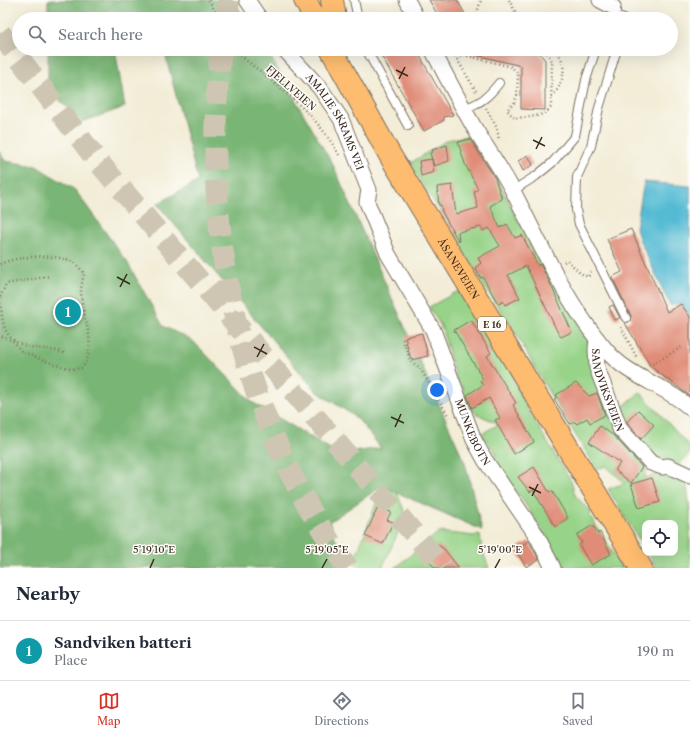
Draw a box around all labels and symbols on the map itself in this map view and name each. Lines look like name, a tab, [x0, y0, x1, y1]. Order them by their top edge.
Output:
street label: FJELLVEIEN	[263, 63, 319, 113]
street label: AMALIE SKRAMS VEI	[302, 70, 367, 172]
street label: ÅSANEVEIEN	[435, 235, 482, 301]
pin: 1	[55, 297, 81, 327]
road number: E 16	[478, 317, 506, 331]
street label: SANDVIKSVEIEN	[589, 348, 627, 433]
your location	[427, 380, 447, 400]
street label: MUNKEBOTN	[453, 397, 493, 468]
text: 5°19'10"E	[133, 543, 175, 556]
text: 5°19'05"E	[305, 543, 349, 556]
text: 5°19'00"E	[478, 543, 522, 556]

